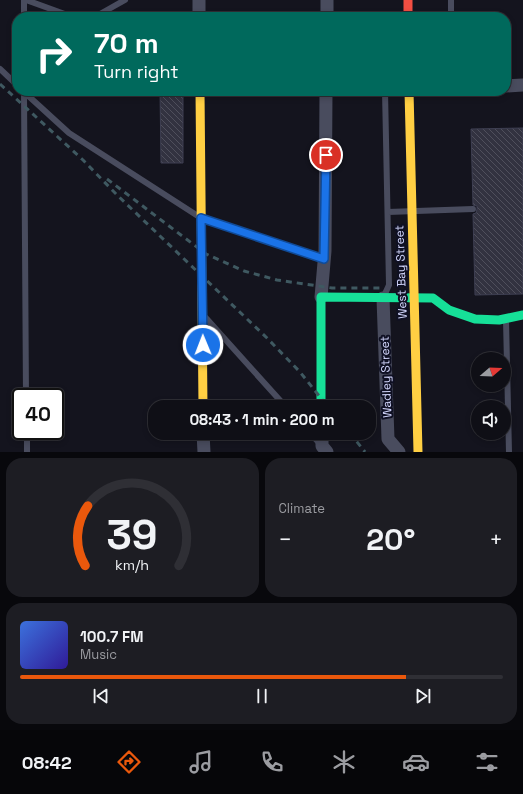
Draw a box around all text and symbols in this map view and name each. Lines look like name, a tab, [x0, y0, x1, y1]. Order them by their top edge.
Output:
text: 70 m	[94, 25, 159, 61]
icon: right	[28, 28, 80, 80]
text: Turn right	[94, 60, 178, 83]
pin	[309, 138, 343, 172]
icon: arrive	[315, 144, 337, 166]
street label: West Bay Street	[391, 225, 411, 319]
position arrow	[182, 324, 224, 366]
street label: Wadley Street	[377, 336, 395, 418]
north arrow	[471, 352, 511, 392]
map controls	[471, 352, 511, 440]
speed limit sign: 40	[12, 388, 64, 440]
button: sound	[471, 400, 511, 440]
text: 08:43 · 1 min · 200 m	[189, 410, 335, 429]
text: Climate	[279, 500, 325, 517]
text: 39	[107, 507, 158, 560]
text: 20°	[366, 520, 415, 559]
text: −	[279, 525, 292, 553]
text: +	[489, 525, 503, 553]
text: km/h	[115, 555, 149, 573]
text: 100.7 FM	[80, 627, 143, 646]
text: Music	[80, 646, 117, 663]
icon: previous	[90, 685, 112, 707]
icon: pause	[251, 685, 273, 707]
icon: next	[412, 685, 434, 707]
icon: directions	[115, 748, 143, 776]
icon: music	[187, 748, 215, 776]
icon: phone	[258, 748, 286, 776]
icon: climate	[330, 748, 358, 776]
icon: car	[402, 748, 430, 776]
icon: filters	[473, 748, 501, 776]
text: 08:42	[22, 751, 72, 774]

